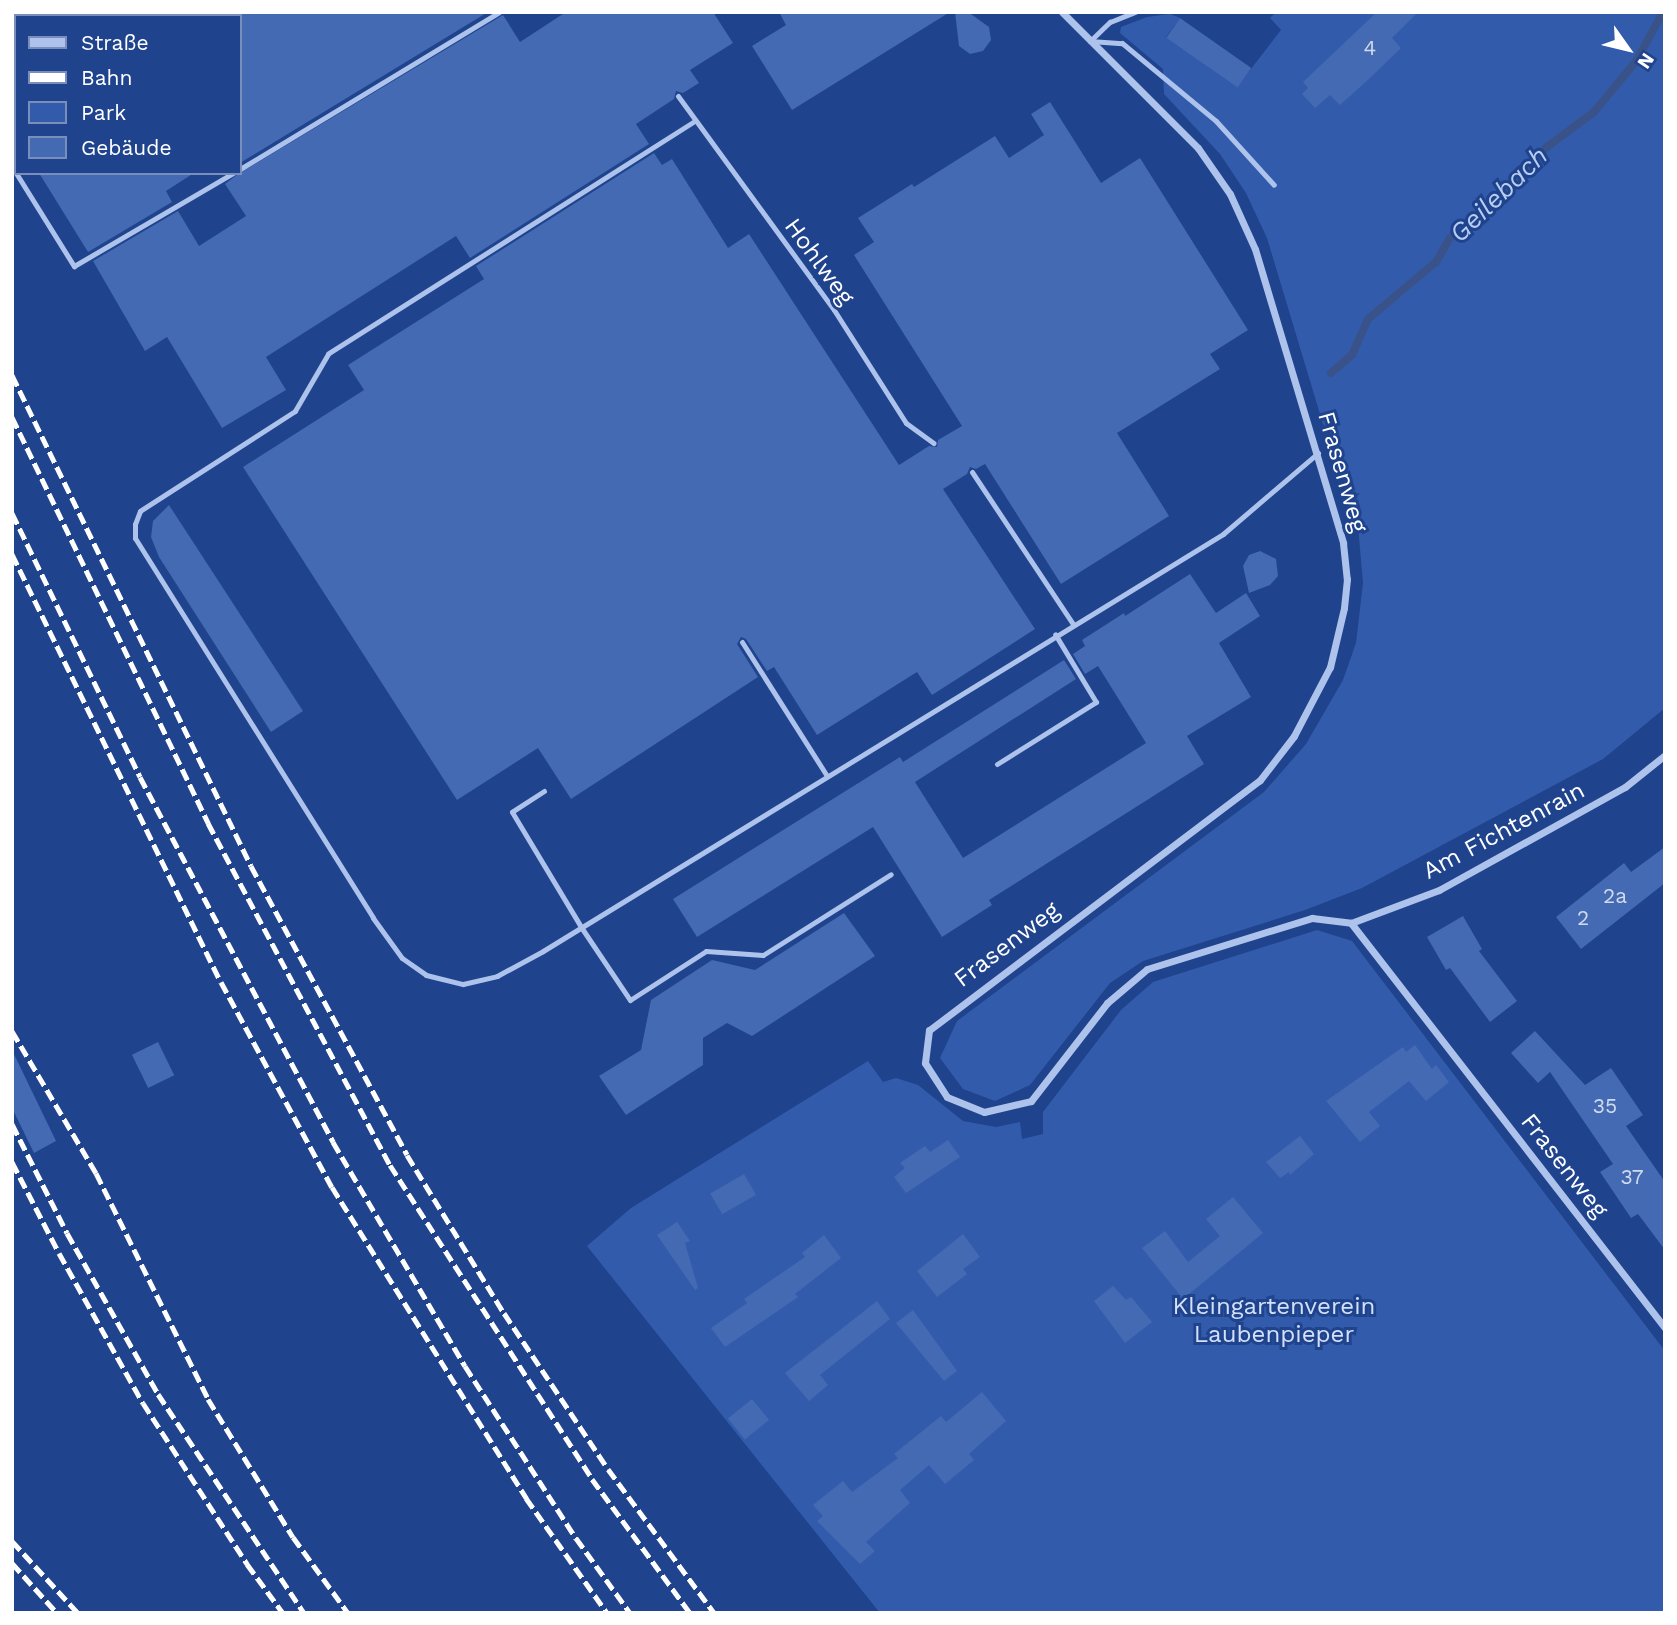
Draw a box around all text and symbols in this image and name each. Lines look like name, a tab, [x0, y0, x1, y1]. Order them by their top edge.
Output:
legend	[14, 14, 242, 175]
north arrow	[1593, 14, 1663, 84]
text: Straße	[81, 30, 149, 55]
house number: 4	[1364, 35, 1376, 61]
text: N	[1632, 49, 1659, 73]
text: Bahn	[81, 65, 133, 90]
text: Park	[81, 100, 126, 125]
text: Gebäude	[81, 135, 172, 160]
water label: Geilebach	[1444, 141, 1554, 249]
street label: Hohlweg	[778, 213, 860, 311]
street label: Frasenweg	[1311, 408, 1373, 536]
street label: Am Fichtenrain	[1418, 776, 1590, 886]
house number: 2a	[1603, 883, 1627, 909]
street label: Frasenweg	[949, 896, 1065, 994]
house number: 2	[1577, 905, 1589, 931]
house number: 35	[1593, 1093, 1617, 1119]
street label: Frasenweg	[1514, 1108, 1614, 1224]
house number: 37	[1620, 1164, 1644, 1190]
park label: Kleingartenverein Laubenpieper	[1173, 1293, 1375, 1349]

